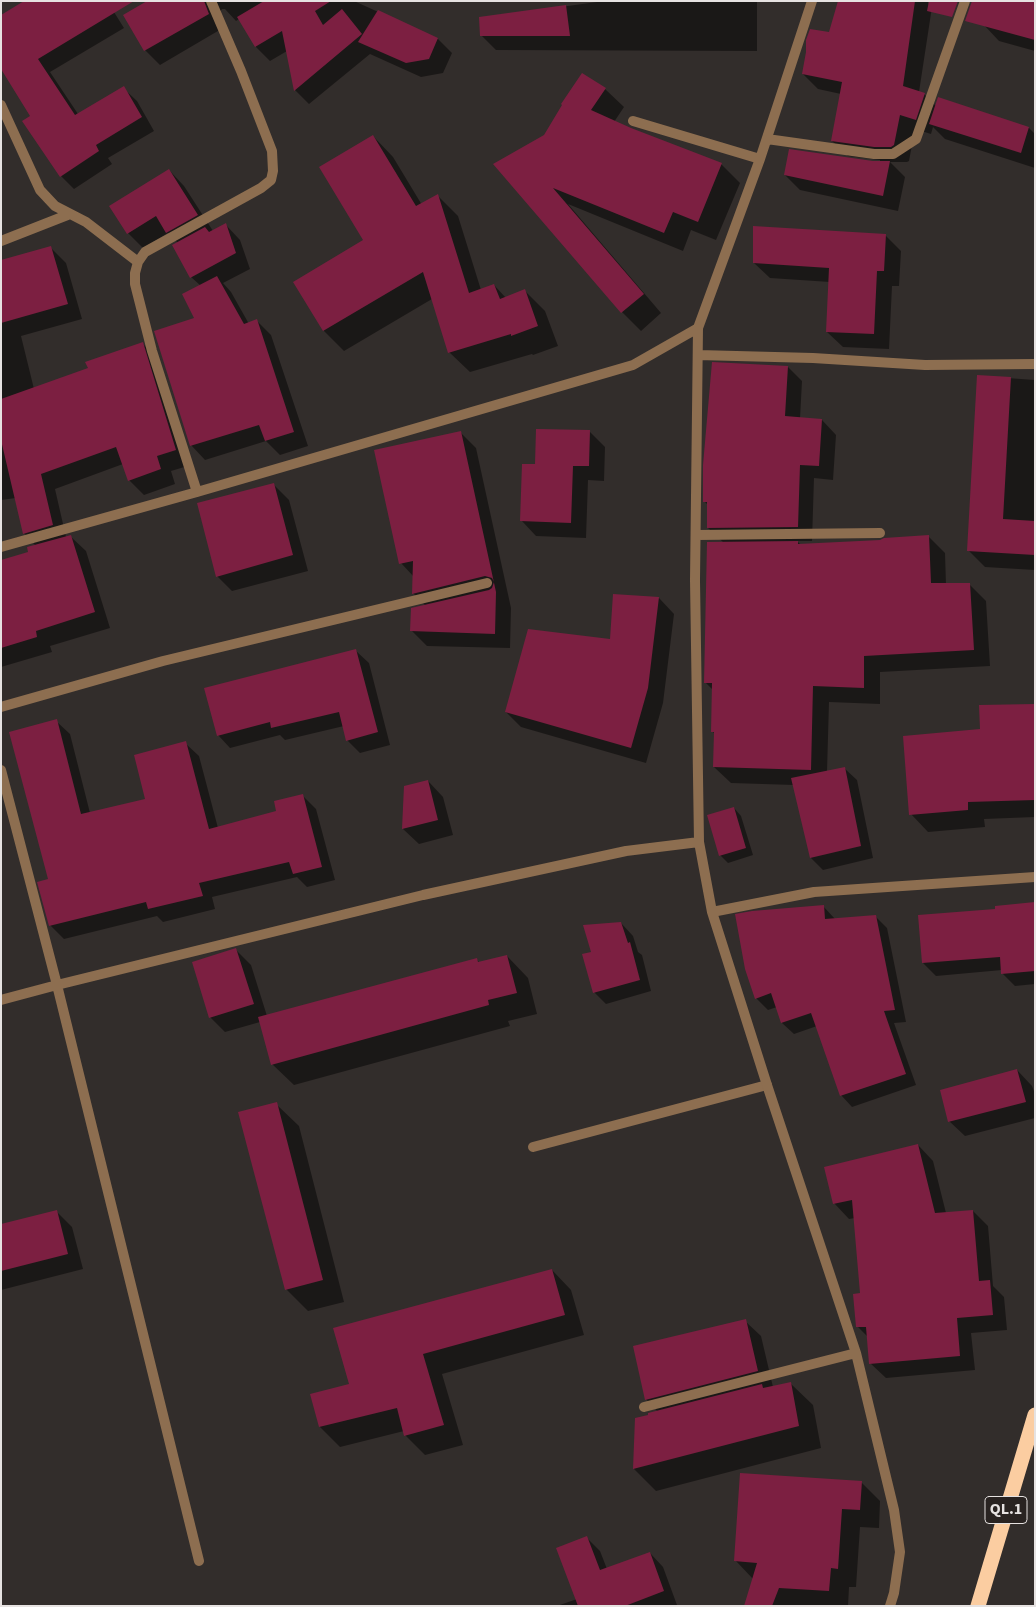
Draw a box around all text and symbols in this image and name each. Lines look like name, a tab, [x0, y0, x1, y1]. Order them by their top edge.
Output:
road number: QL.1	[985, 1496, 1027, 1524]

